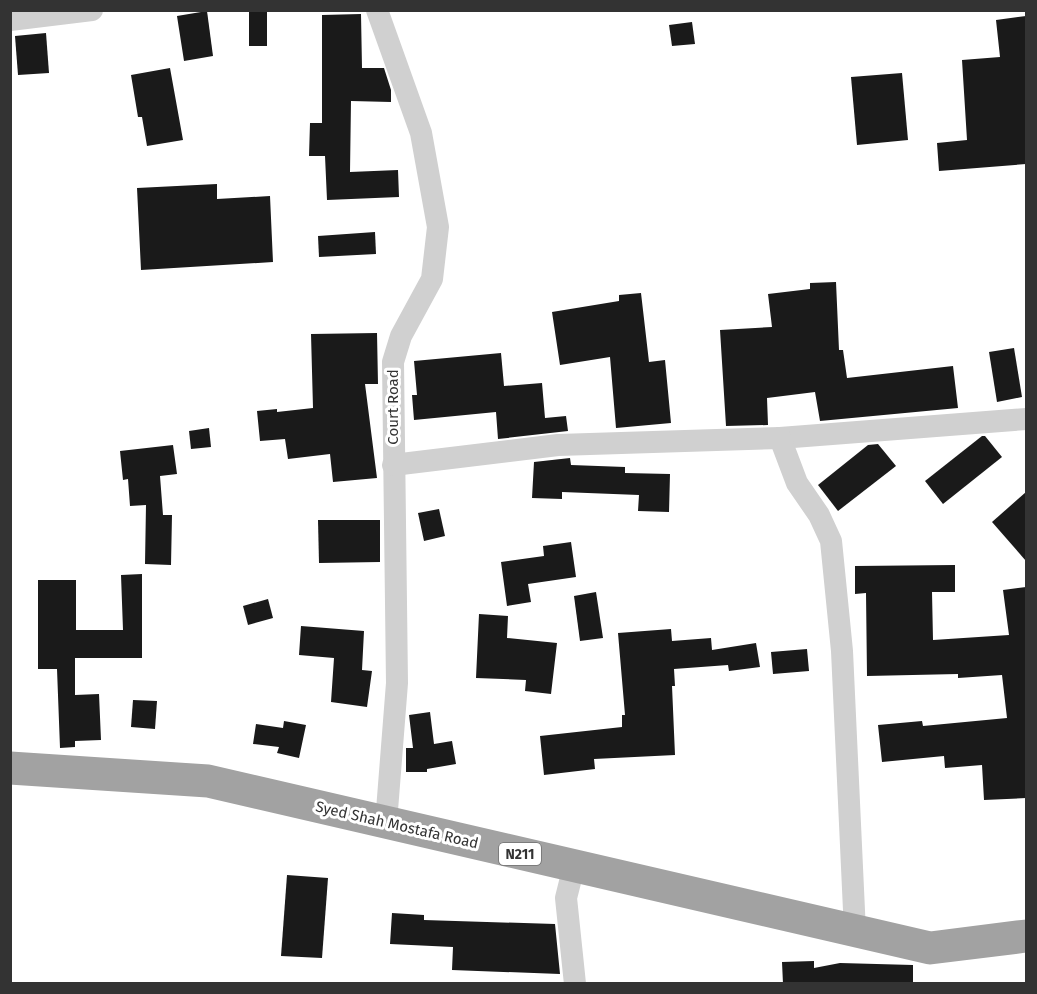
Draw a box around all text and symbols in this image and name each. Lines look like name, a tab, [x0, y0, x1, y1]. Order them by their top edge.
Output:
street label: Court Road	[384, 369, 402, 445]
street label: Syed Shah Mostafa Road	[314, 797, 480, 853]
road number: N211	[499, 843, 541, 865]

